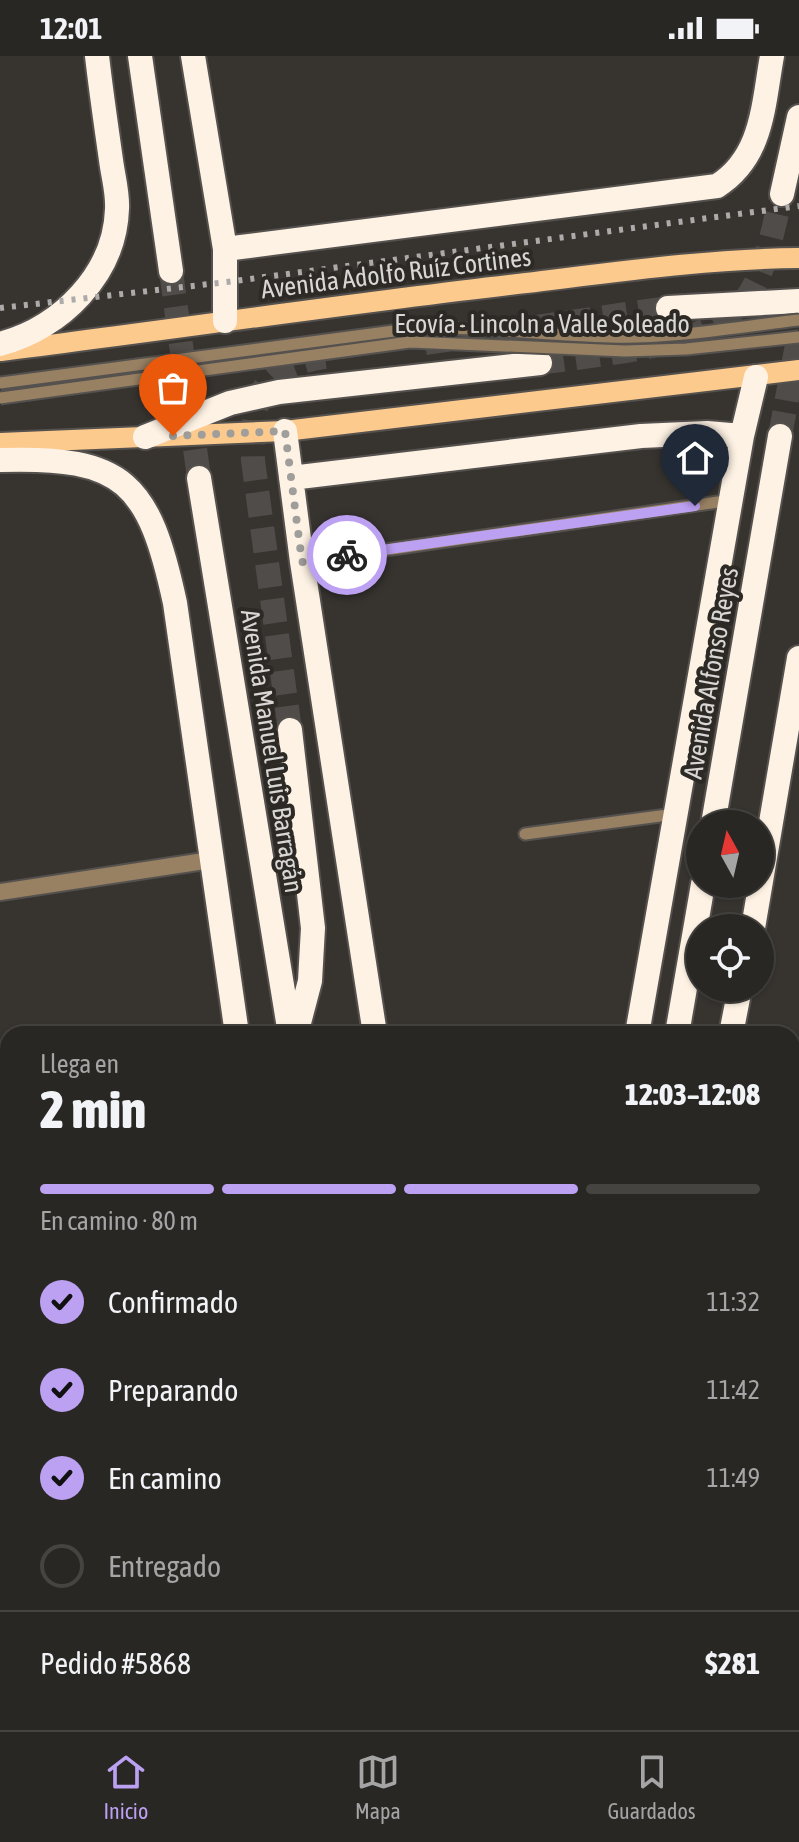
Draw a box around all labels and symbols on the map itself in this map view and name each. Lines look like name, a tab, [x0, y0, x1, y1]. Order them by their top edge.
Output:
street label: Avenida Adolfo Ruíz Cortines	[259, 242, 533, 304]
street label: Ecovía - Lincoln a Valle Soleado	[394, 309, 690, 339]
pin	[139, 354, 207, 436]
pin	[661, 424, 729, 506]
courier	[307, 515, 387, 595]
street label: Avenida Alfonso Reyes	[678, 565, 744, 781]
street label: Avenida Manuel Luis Barragán	[235, 607, 309, 895]
north arrow	[686, 810, 774, 898]

